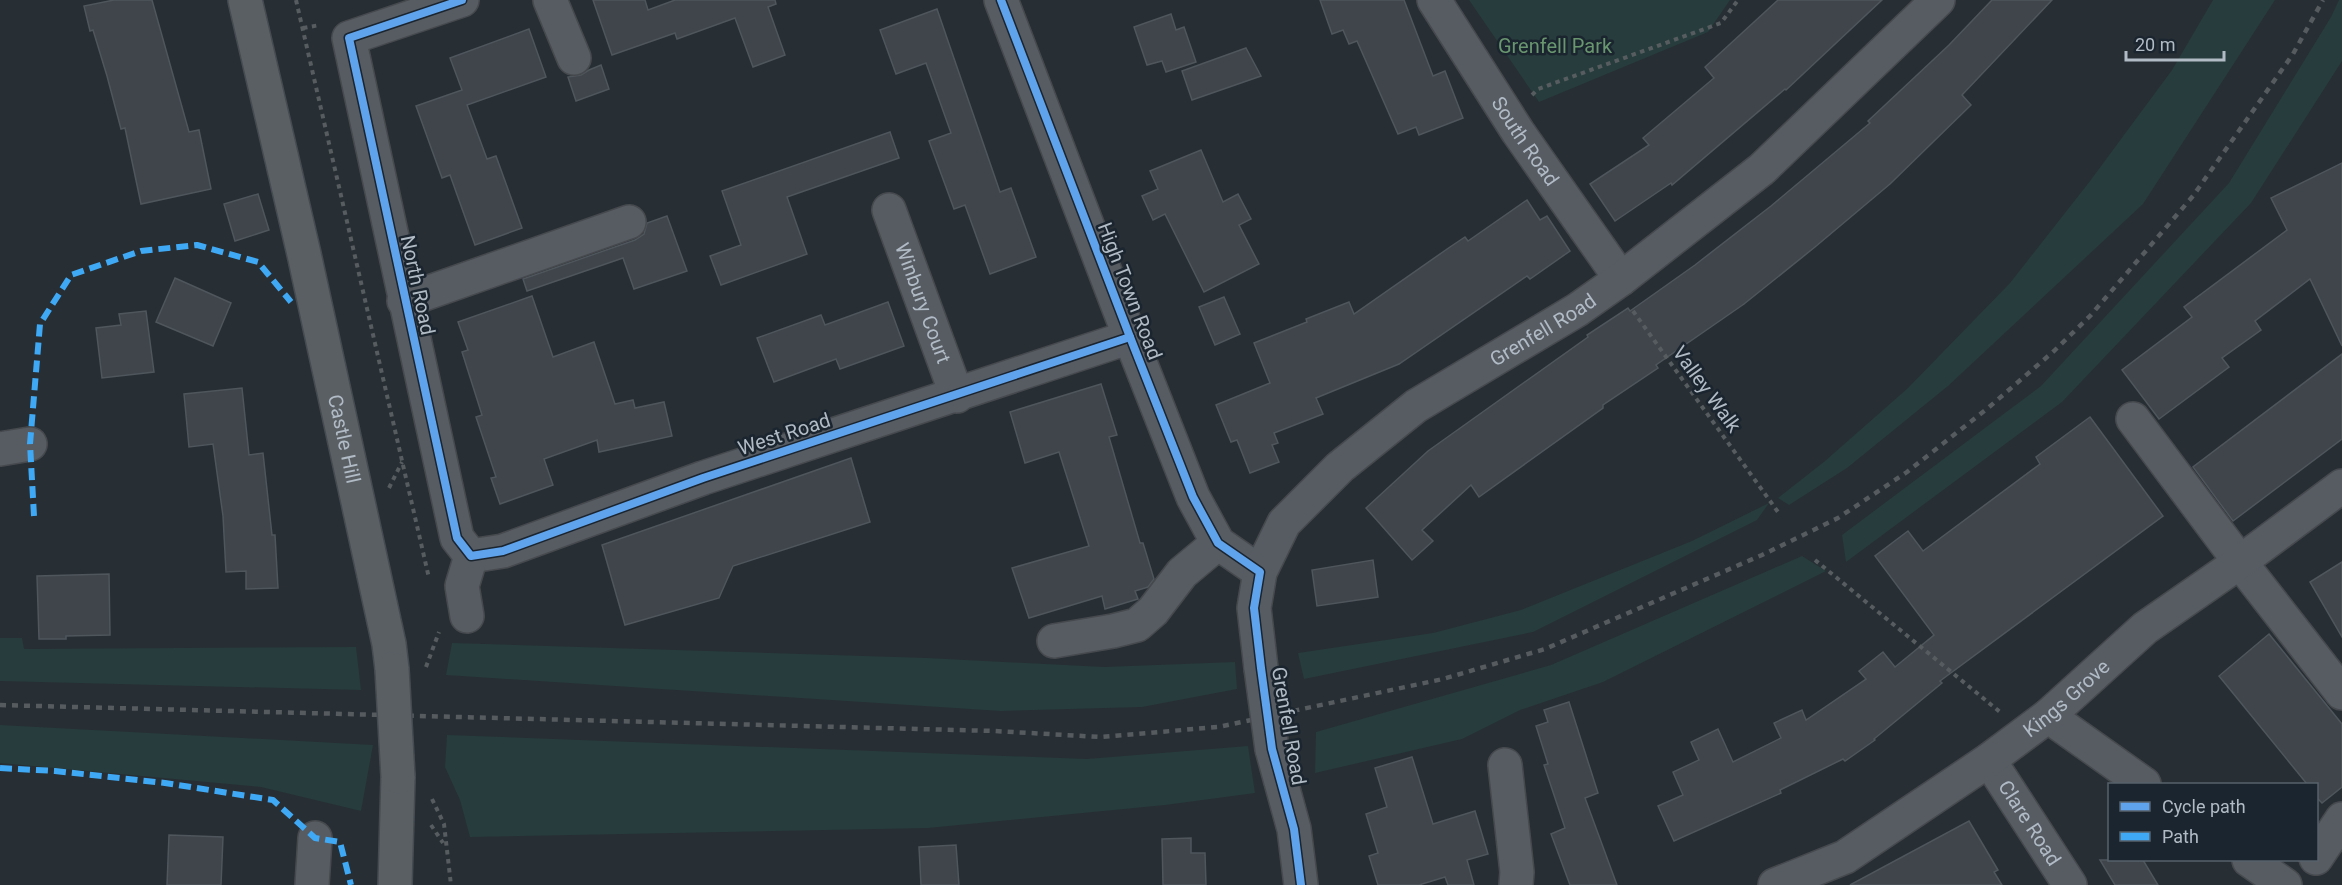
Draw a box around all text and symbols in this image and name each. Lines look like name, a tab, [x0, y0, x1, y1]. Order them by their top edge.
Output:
scale bar	[2126, 24, 2224, 62]
park label: Grenfell Park	[1498, 34, 1613, 58]
text: 20 m	[2135, 34, 2175, 55]
street label: South Road	[1486, 92, 1564, 190]
street label: High Town Road	[1093, 219, 1167, 363]
street label: North Road	[396, 233, 440, 337]
street label: Winbury Court	[890, 239, 956, 367]
street label: Grenfell Road	[1485, 288, 1601, 371]
street label: Valley Walk	[1668, 341, 1747, 438]
street label: Castle Hill	[323, 392, 366, 485]
street label: West Road	[735, 408, 833, 460]
street label: Kings Grove	[2018, 654, 2114, 742]
street label: Grenfell Road	[1267, 665, 1311, 787]
street label: Clare Road	[1993, 776, 2066, 870]
legend	[2108, 783, 2318, 861]
text: Cycle path	[2162, 796, 2246, 817]
text: Path	[2162, 826, 2199, 847]

